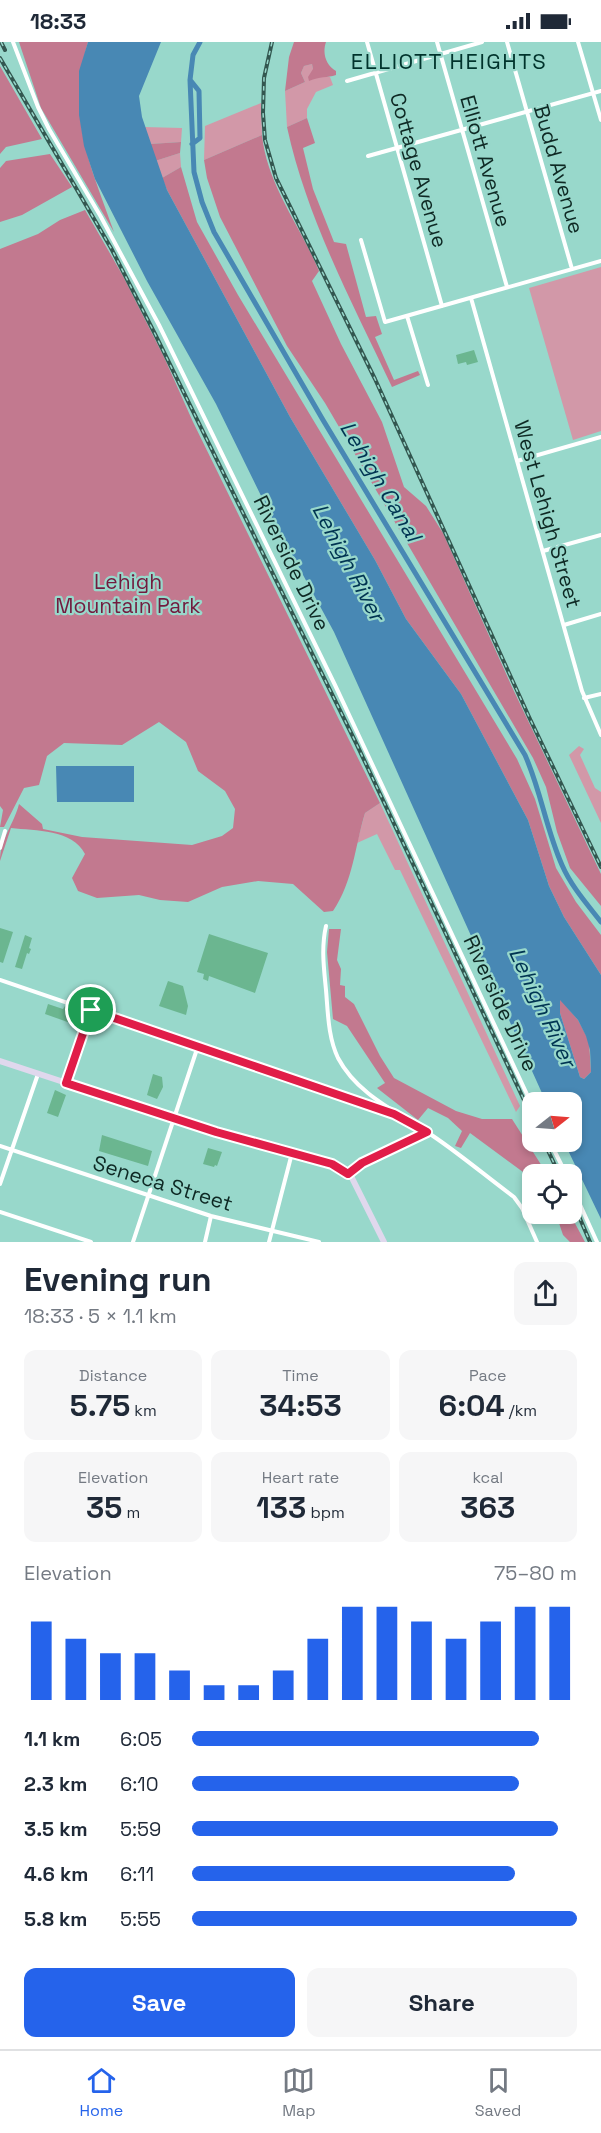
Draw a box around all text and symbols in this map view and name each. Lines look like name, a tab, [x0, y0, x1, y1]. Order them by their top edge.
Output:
text: 18:33	[30, 7, 86, 35]
district label: ELLIOTT HEIGHTS	[351, 47, 547, 75]
street label: Cottage Avenue	[384, 89, 454, 251]
street label: Elliott Avenue	[454, 92, 518, 230]
street label: Budd Avenue	[528, 101, 590, 237]
water label: Lehigh Canal	[334, 416, 429, 548]
street label: West Lehigh Street	[508, 417, 588, 611]
street label: Riverside Drive	[248, 491, 336, 635]
water label: Lehigh River	[306, 498, 393, 628]
park label: Lehigh Mountain Park	[55, 568, 201, 619]
street label: Riverside Drive	[458, 931, 544, 1075]
water label: Lehigh River	[503, 943, 584, 1074]
pin	[65, 984, 116, 1035]
icon: arrive	[74, 993, 107, 1026]
north arrow	[522, 1092, 582, 1152]
map controls	[522, 1092, 582, 1224]
street label: Seneca Street	[90, 1149, 236, 1217]
button: locate	[522, 1164, 582, 1224]
text: Evening run	[24, 1259, 212, 1301]
button: share	[514, 1262, 577, 1325]
text: 18:33 · 5 × 1.1 km	[24, 1303, 177, 1329]
text: Distance	[79, 1365, 147, 1386]
text: Time	[282, 1365, 319, 1386]
text: Pace	[469, 1365, 507, 1386]
text: 5.75	[70, 1386, 130, 1425]
text: 34:53	[259, 1386, 342, 1425]
text: 6:04	[439, 1386, 505, 1425]
text: km	[130, 1400, 157, 1421]
text: /km	[505, 1400, 537, 1421]
text: Elevation	[78, 1467, 148, 1488]
text: Heart rate	[262, 1467, 339, 1488]
text: kcal	[472, 1467, 503, 1488]
text: 35	[86, 1488, 122, 1527]
text: 133	[256, 1488, 306, 1527]
text: 363	[460, 1488, 515, 1527]
text: m	[122, 1502, 140, 1523]
text: bpm	[306, 1502, 345, 1523]
text: Elevation	[24, 1560, 112, 1586]
text: 75–80 m	[494, 1560, 577, 1586]
text: 1.1 km	[24, 1726, 80, 1752]
text: 6:05	[120, 1726, 162, 1752]
text: 2.3 km	[24, 1771, 87, 1797]
text: 6:10	[120, 1771, 158, 1797]
text: 3.5 km	[24, 1816, 88, 1842]
text: 5:59	[120, 1816, 161, 1842]
text: 4.6 km	[24, 1861, 88, 1887]
text: 6:11	[120, 1861, 154, 1887]
text: 5.8 km	[24, 1906, 87, 1932]
text: 5:55	[120, 1906, 161, 1932]
button: Save	[24, 1968, 295, 2037]
button: Share	[307, 1968, 577, 2037]
tab: Home	[80, 2064, 123, 2121]
tab: Map	[282, 2064, 316, 2121]
tab: Saved	[475, 2064, 521, 2121]

